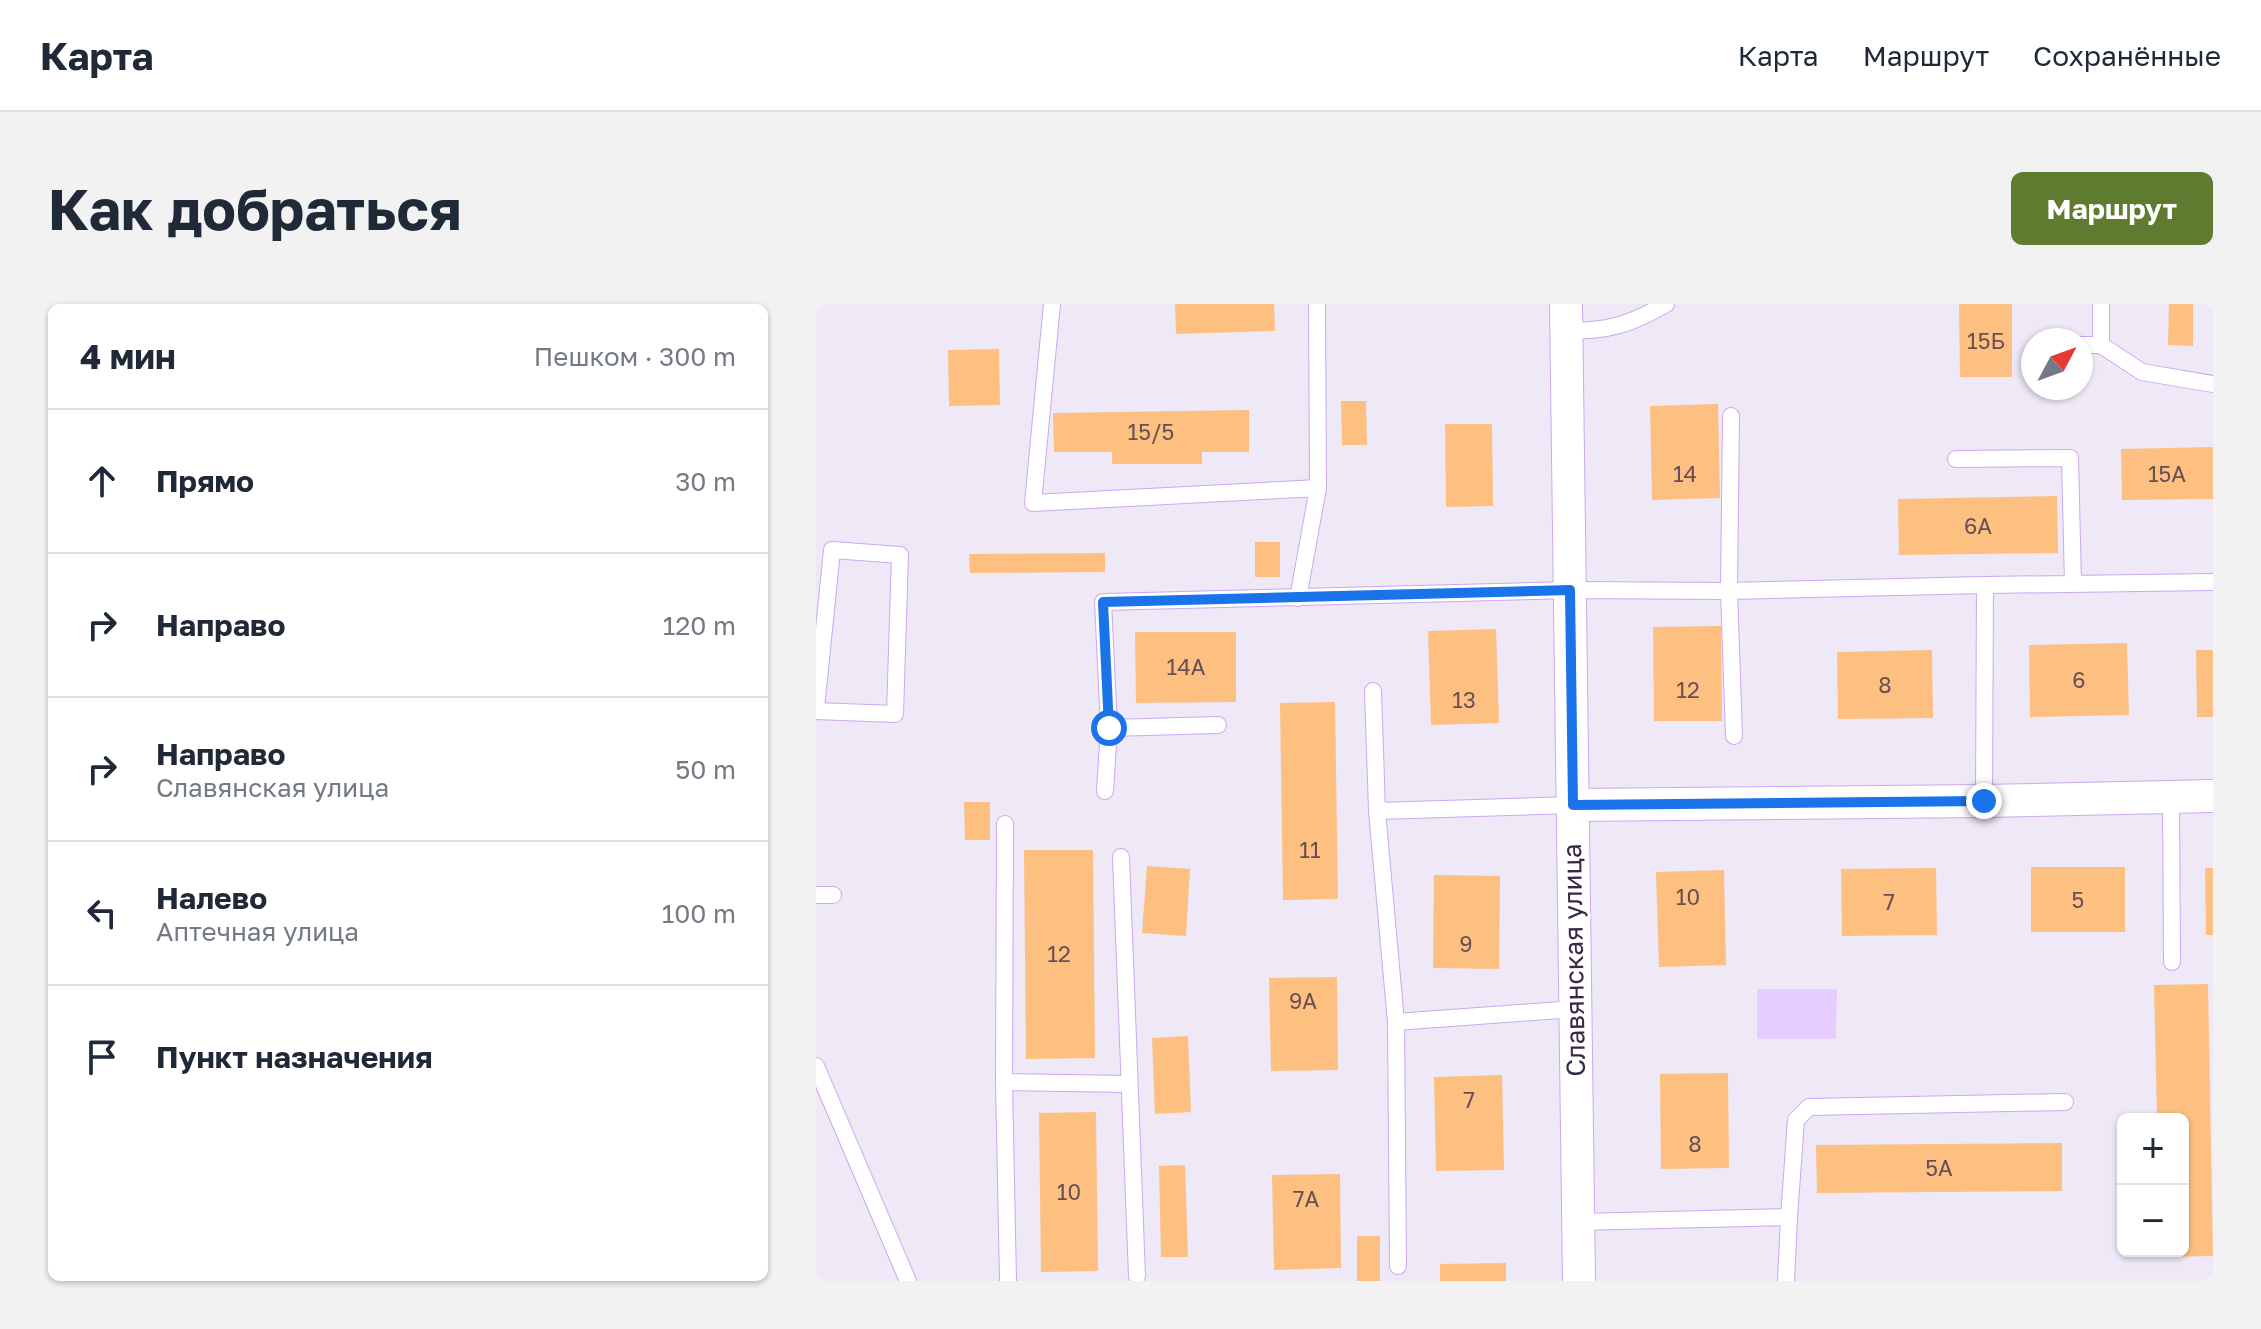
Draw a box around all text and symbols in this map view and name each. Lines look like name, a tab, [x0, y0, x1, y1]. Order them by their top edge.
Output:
text: Карта	[40, 33, 153, 78]
text: Карта	[1738, 39, 1819, 72]
text: Маршрут	[1863, 39, 1989, 72]
text: Сохранённые	[2033, 39, 2221, 72]
button: Маршрут	[2011, 172, 2213, 245]
text: Как добраться	[48, 175, 462, 242]
house number: 15Б	[1967, 327, 2005, 354]
north arrow	[2021, 328, 2093, 400]
text: 4 мин	[80, 336, 176, 376]
text: Пешком · 300 m	[534, 341, 736, 372]
house number: 15/5	[1128, 418, 1174, 445]
icon: ahead	[80, 459, 124, 503]
house number: 14	[1673, 460, 1697, 487]
house number: 15А	[2148, 460, 2186, 487]
text: Прямо	[156, 463, 254, 499]
text: 30 m	[675, 466, 736, 497]
house number: 6А	[1964, 512, 1992, 539]
icon: right	[80, 603, 124, 647]
text: Направо	[156, 607, 285, 643]
text: 120 m	[663, 610, 736, 641]
house number: 14А	[1167, 653, 1206, 680]
house number: 6	[2072, 666, 2086, 693]
house number: 8	[1878, 671, 1892, 698]
house number: 12	[1676, 676, 1700, 703]
house number: 13	[1452, 686, 1476, 713]
route start	[1091, 710, 1127, 746]
text: Направо	[156, 736, 285, 772]
icon: right	[80, 747, 124, 791]
text: 50 m	[675, 754, 736, 785]
text: Славянская улица	[156, 772, 389, 803]
route end	[1966, 783, 2002, 819]
house number: 11	[1299, 836, 1321, 863]
street label: Славянская улица	[1556, 843, 1591, 1077]
text: Налево	[156, 880, 267, 916]
house number: 10	[1676, 883, 1700, 910]
house number: 5	[2072, 886, 2084, 913]
house number: 7	[1883, 888, 1895, 915]
icon: left	[80, 891, 124, 935]
text: 100 m	[662, 898, 736, 929]
text: Аптечная улица	[156, 916, 359, 947]
house number: 9	[1459, 930, 1473, 957]
house number: 12	[1047, 940, 1071, 967]
house number: 9А	[1289, 987, 1317, 1014]
icon: arrive	[80, 1035, 124, 1079]
text: Пункт назначения	[156, 1039, 433, 1075]
house number: 7	[1463, 1086, 1475, 1113]
map controls	[2117, 1113, 2189, 1257]
button: +	[2117, 1113, 2189, 1185]
house number: 8	[1688, 1130, 1702, 1157]
house number: 5А	[1925, 1154, 1953, 1181]
house number: 10	[1057, 1178, 1081, 1205]
house number: 7А	[1293, 1185, 1319, 1212]
button: −	[2117, 1185, 2189, 1257]

